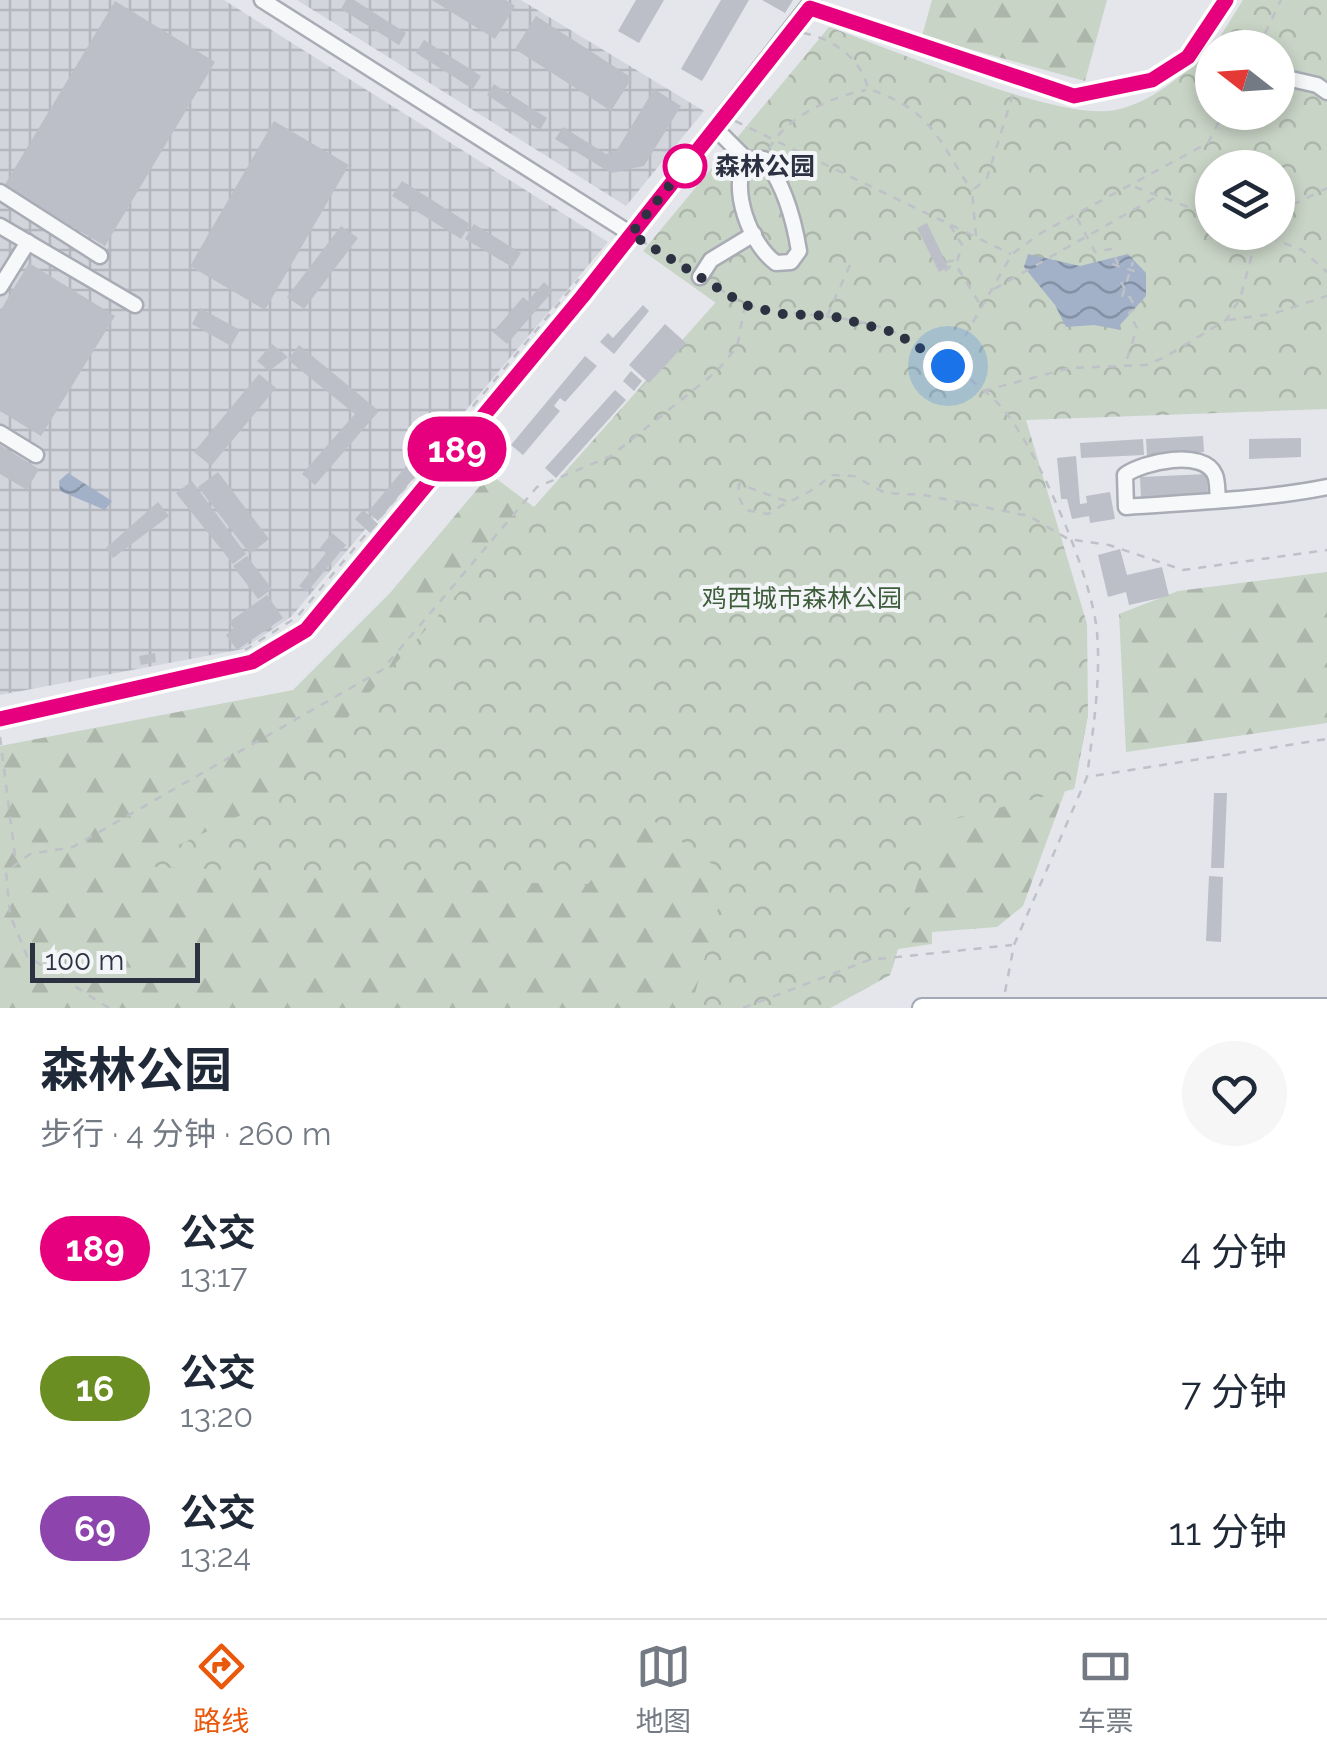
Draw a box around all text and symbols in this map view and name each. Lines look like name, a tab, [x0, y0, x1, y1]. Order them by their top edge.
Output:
north arrow	[1195, 30, 1295, 130]
map controls	[1195, 30, 1295, 250]
marker: 森林公园	[664, 145, 706, 187]
button: layers	[1195, 150, 1295, 250]
place label: 森林公园	[715, 151, 815, 181]
your location	[923, 341, 973, 391]
line badge: 189	[400, 416, 514, 482]
text: 189	[427, 429, 487, 470]
park label: 鸡西城市森林公园	[702, 583, 902, 613]
scale bar	[30, 938, 200, 983]
text: 100 m	[45, 944, 124, 977]
button: heart	[1182, 1041, 1287, 1146]
text: 森林公园	[40, 1042, 232, 1098]
text: 步行 · 4 分钟 · 260 m	[40, 1115, 332, 1152]
text: 公交	[180, 1210, 256, 1255]
text: 189	[65, 1228, 125, 1269]
text: 4 分钟	[1181, 1229, 1287, 1274]
text: 13:17	[180, 1257, 247, 1294]
text: 公交	[180, 1350, 256, 1395]
text: 16	[76, 1368, 114, 1409]
text: 7 分钟	[1181, 1369, 1287, 1414]
text: 13:20	[180, 1397, 253, 1434]
text: 公交	[180, 1490, 256, 1535]
text: 69	[74, 1508, 116, 1549]
text: 11 分钟	[1169, 1509, 1287, 1554]
text: 13:24	[180, 1537, 251, 1574]
tab: 路线	[193, 1639, 249, 1739]
tab: 地图	[635, 1639, 692, 1739]
tab: 车票	[1078, 1639, 1134, 1739]

